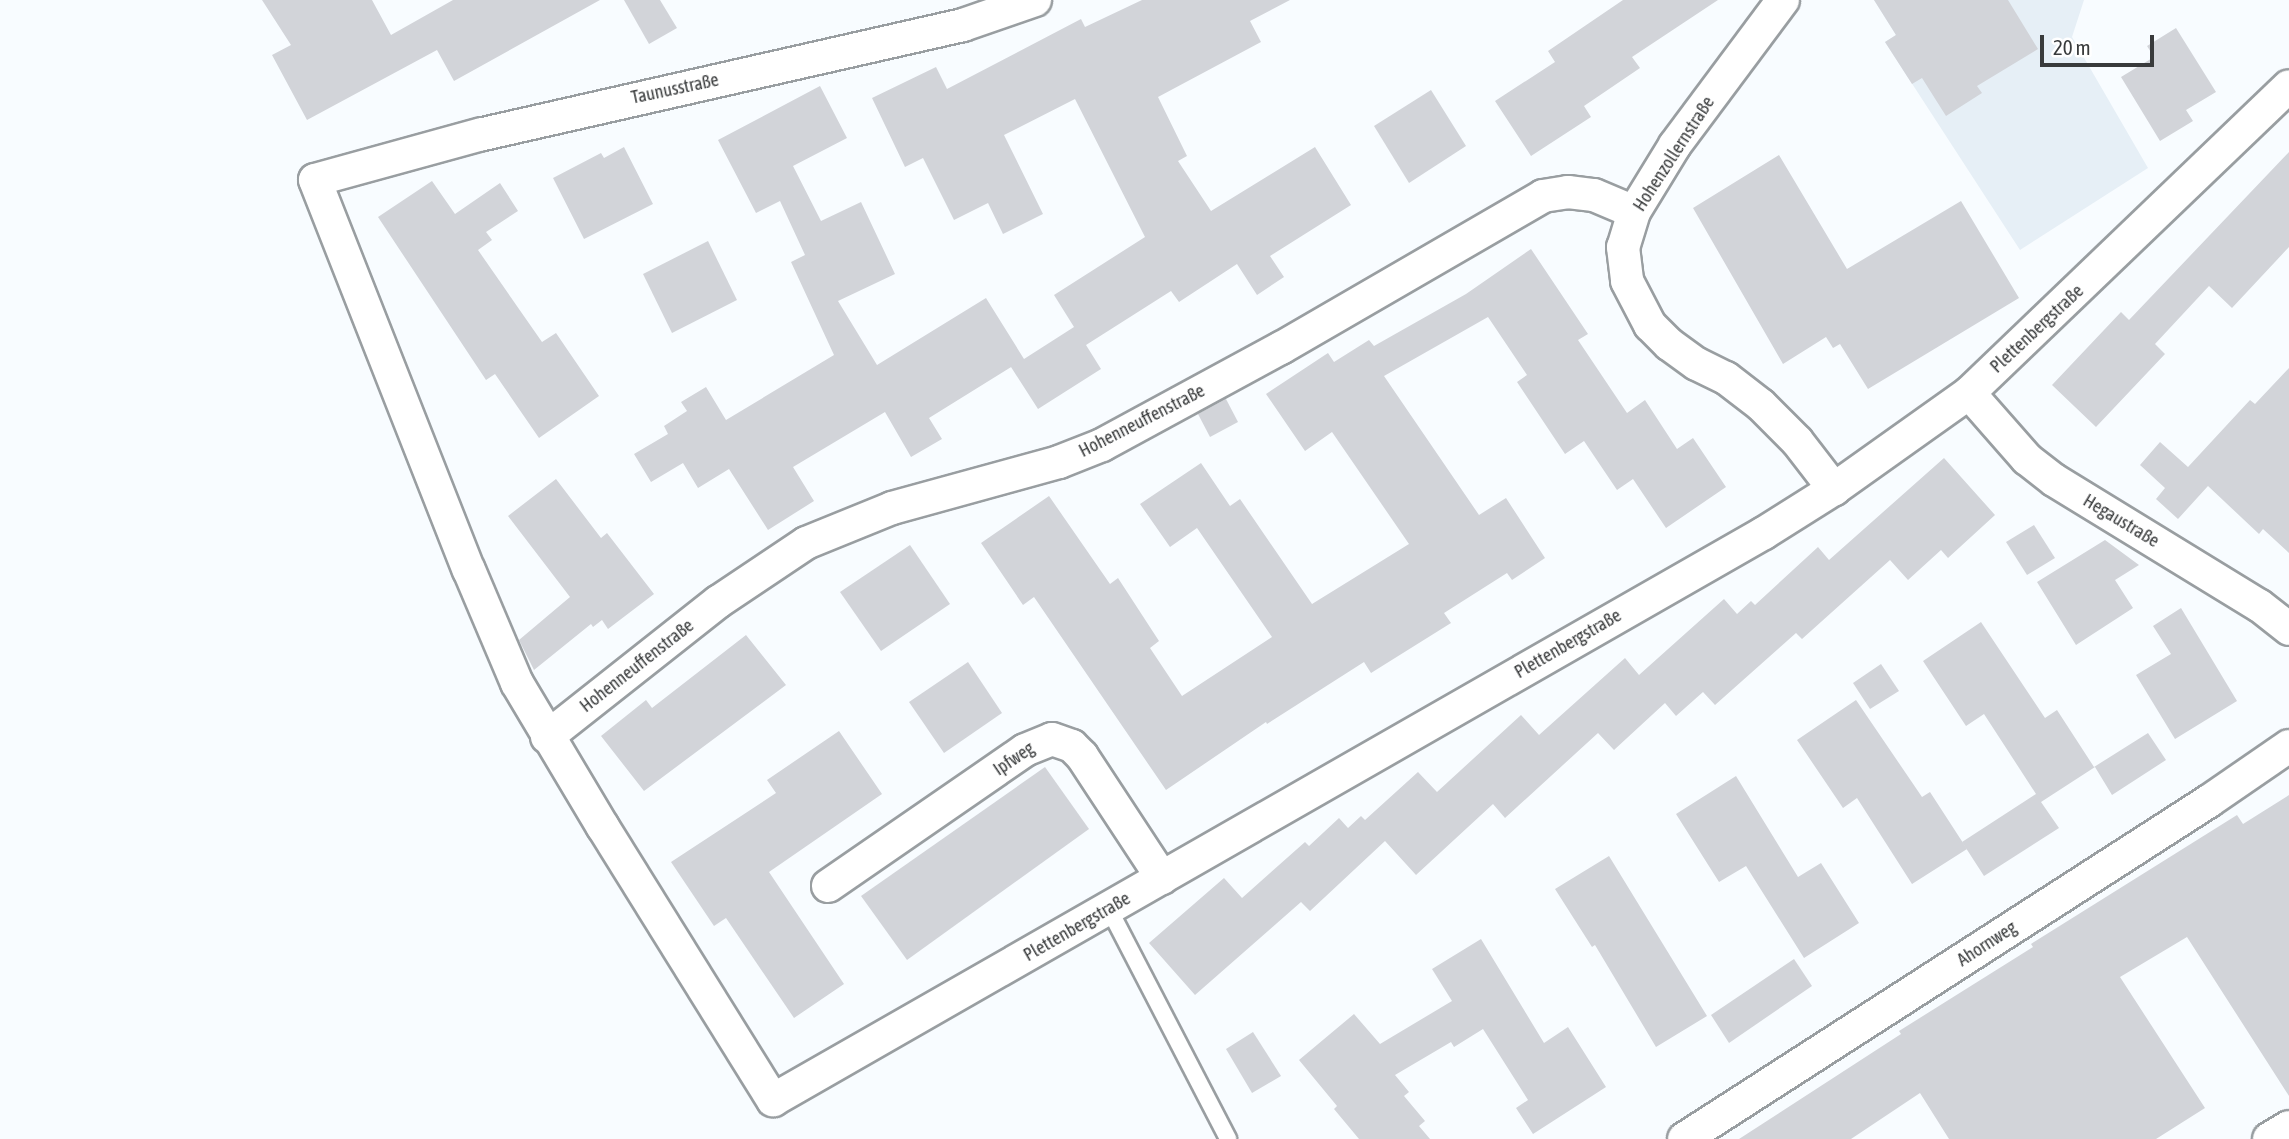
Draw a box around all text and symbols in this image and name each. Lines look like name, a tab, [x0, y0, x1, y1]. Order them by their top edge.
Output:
scale bar	[2044, 21, 2158, 65]
text: 20 m	[2053, 35, 2091, 59]
street label: Taunusstraße	[629, 69, 721, 109]
street label: Hohenzollernstraße	[1629, 93, 1719, 215]
street label: Plettenbergstraße	[1986, 280, 2088, 378]
street label: Hohenneuffenstraße	[1075, 380, 1209, 462]
street label: Hegaustraße	[2079, 490, 2163, 552]
street label: Plettenbergstraße	[1511, 605, 1625, 683]
street label: Hohenneuffenstraße	[576, 615, 698, 717]
street label: Ipfweg	[989, 738, 1039, 780]
street label: Plettenbergstraße	[1020, 888, 1134, 966]
street label: Ahornweg	[1953, 917, 2021, 971]

